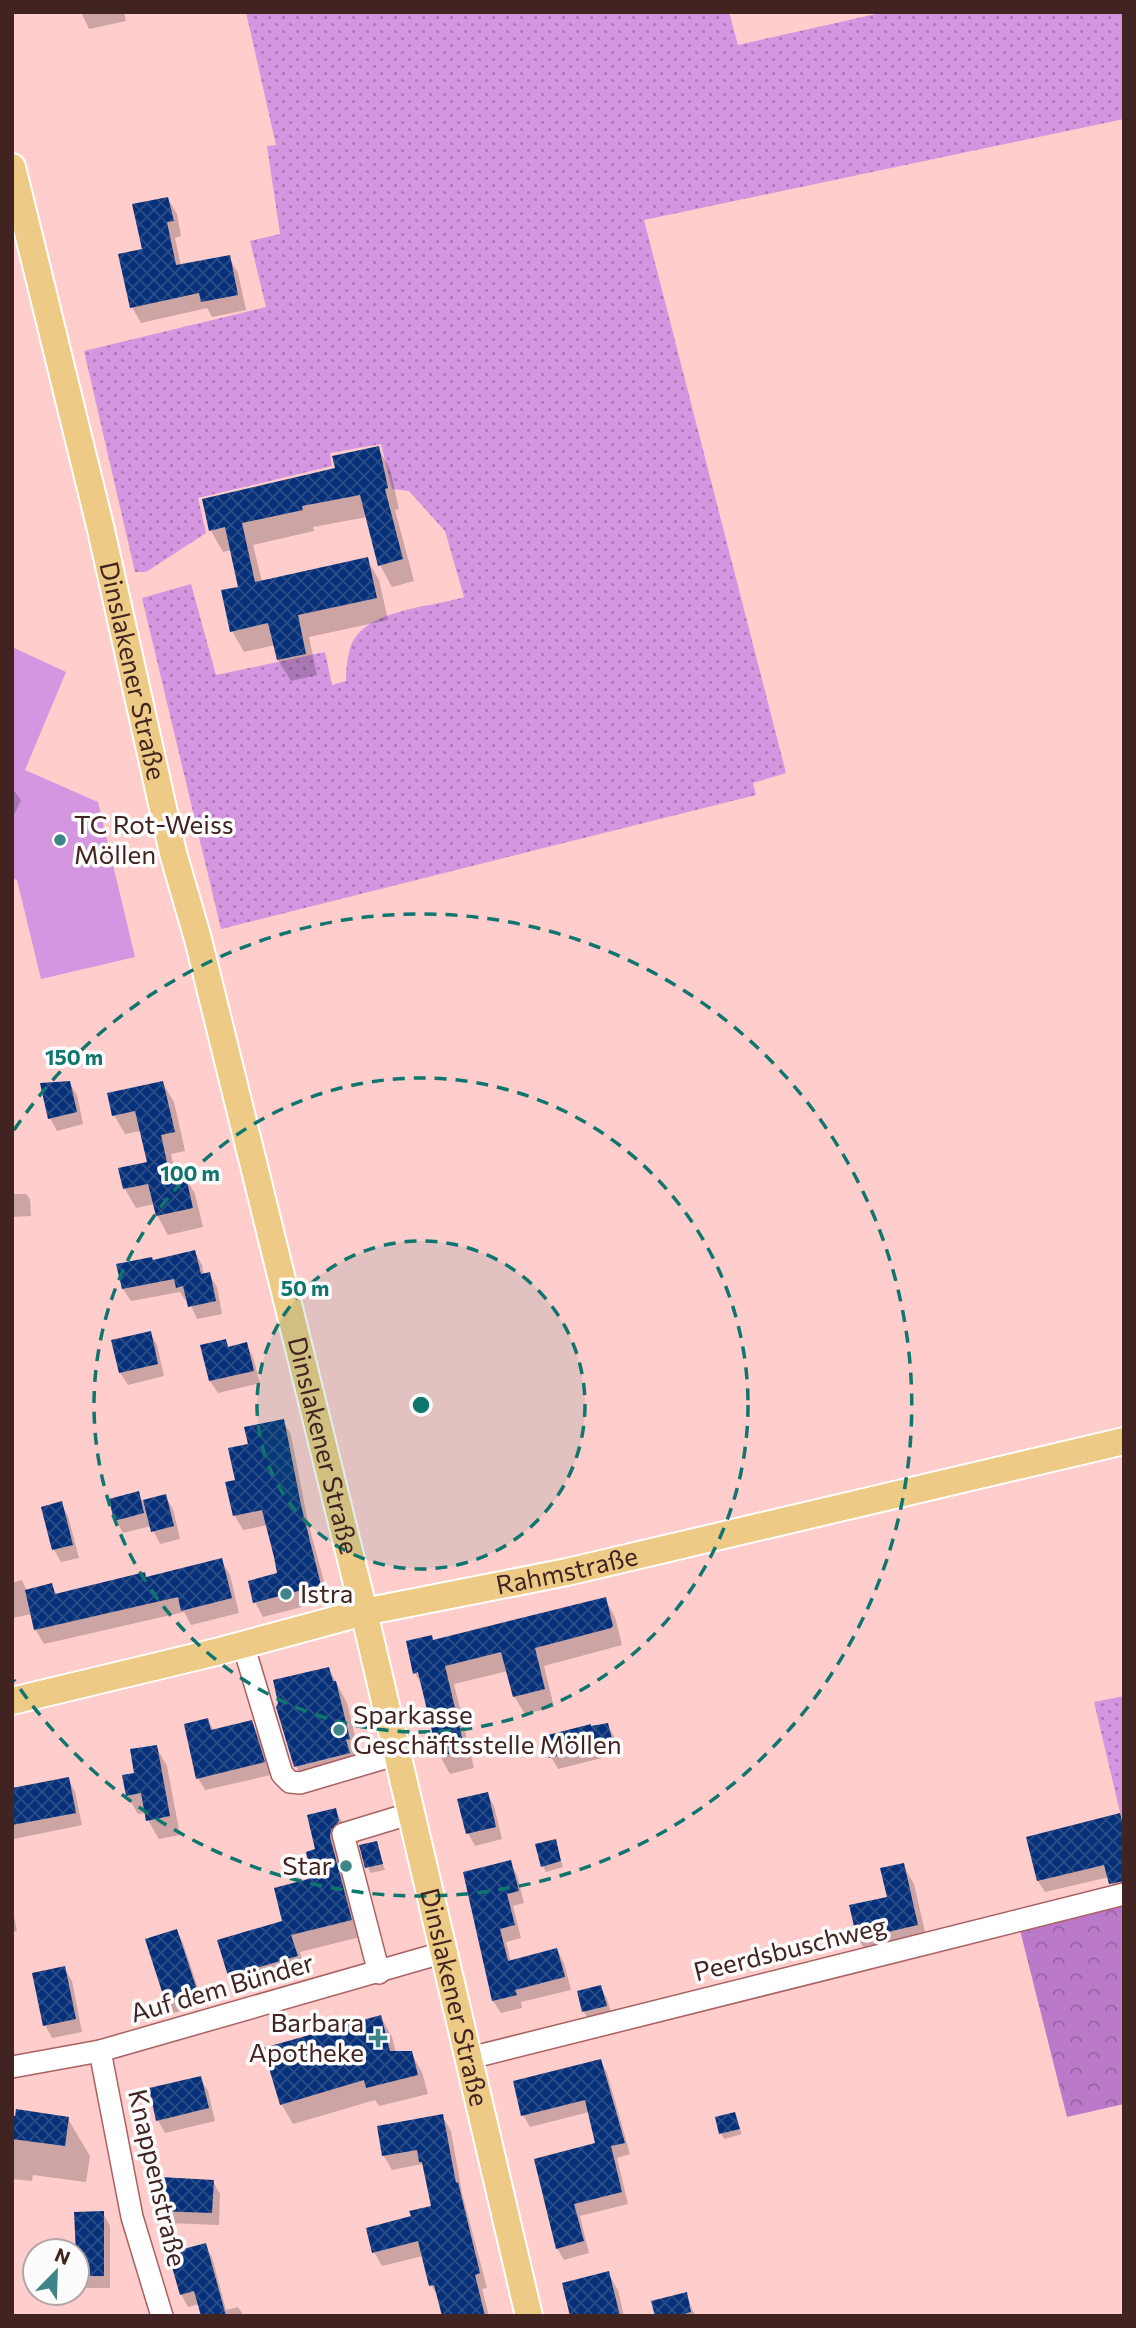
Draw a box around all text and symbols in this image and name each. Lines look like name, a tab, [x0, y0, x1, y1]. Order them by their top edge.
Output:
street label: Dinslakener Straße	[94, 558, 173, 783]
place label: TC Rot-Weiss Möllen	[74, 808, 234, 869]
marker: TC Rot-Weiss Möllen	[52, 832, 68, 848]
text: 150 m	[45, 1044, 103, 1069]
text: 100 m	[160, 1160, 220, 1185]
text: 50 m	[281, 1275, 329, 1300]
street label: Dinslakener Straße	[283, 1333, 366, 1557]
centre of rings	[409, 1393, 433, 1417]
street label: Rahmstraße	[493, 1539, 640, 1600]
place label: Istra	[300, 1577, 353, 1608]
marker: Istra	[278, 1586, 294, 1602]
place label: Sparkasse Geschäftsstelle Möllen	[353, 1698, 622, 1759]
marker: Sparkasse Geschäftsstelle Möllen	[331, 1722, 347, 1738]
place label: Star	[282, 1849, 332, 1880]
marker: Star	[338, 1858, 354, 1874]
street label: Dinslakener Straße	[415, 1885, 496, 2109]
street label: Peerdsbuschweg	[690, 1909, 889, 1986]
street label: Auf dem Bünder	[126, 1946, 317, 2028]
place label: Barbara Apotheke	[249, 2006, 364, 2067]
marker: Barbara Apotheke	[370, 2030, 386, 2046]
street label: Knappenstraße	[123, 2086, 194, 2269]
north arrow	[21, 2237, 91, 2307]
text: N	[52, 2243, 74, 2269]

